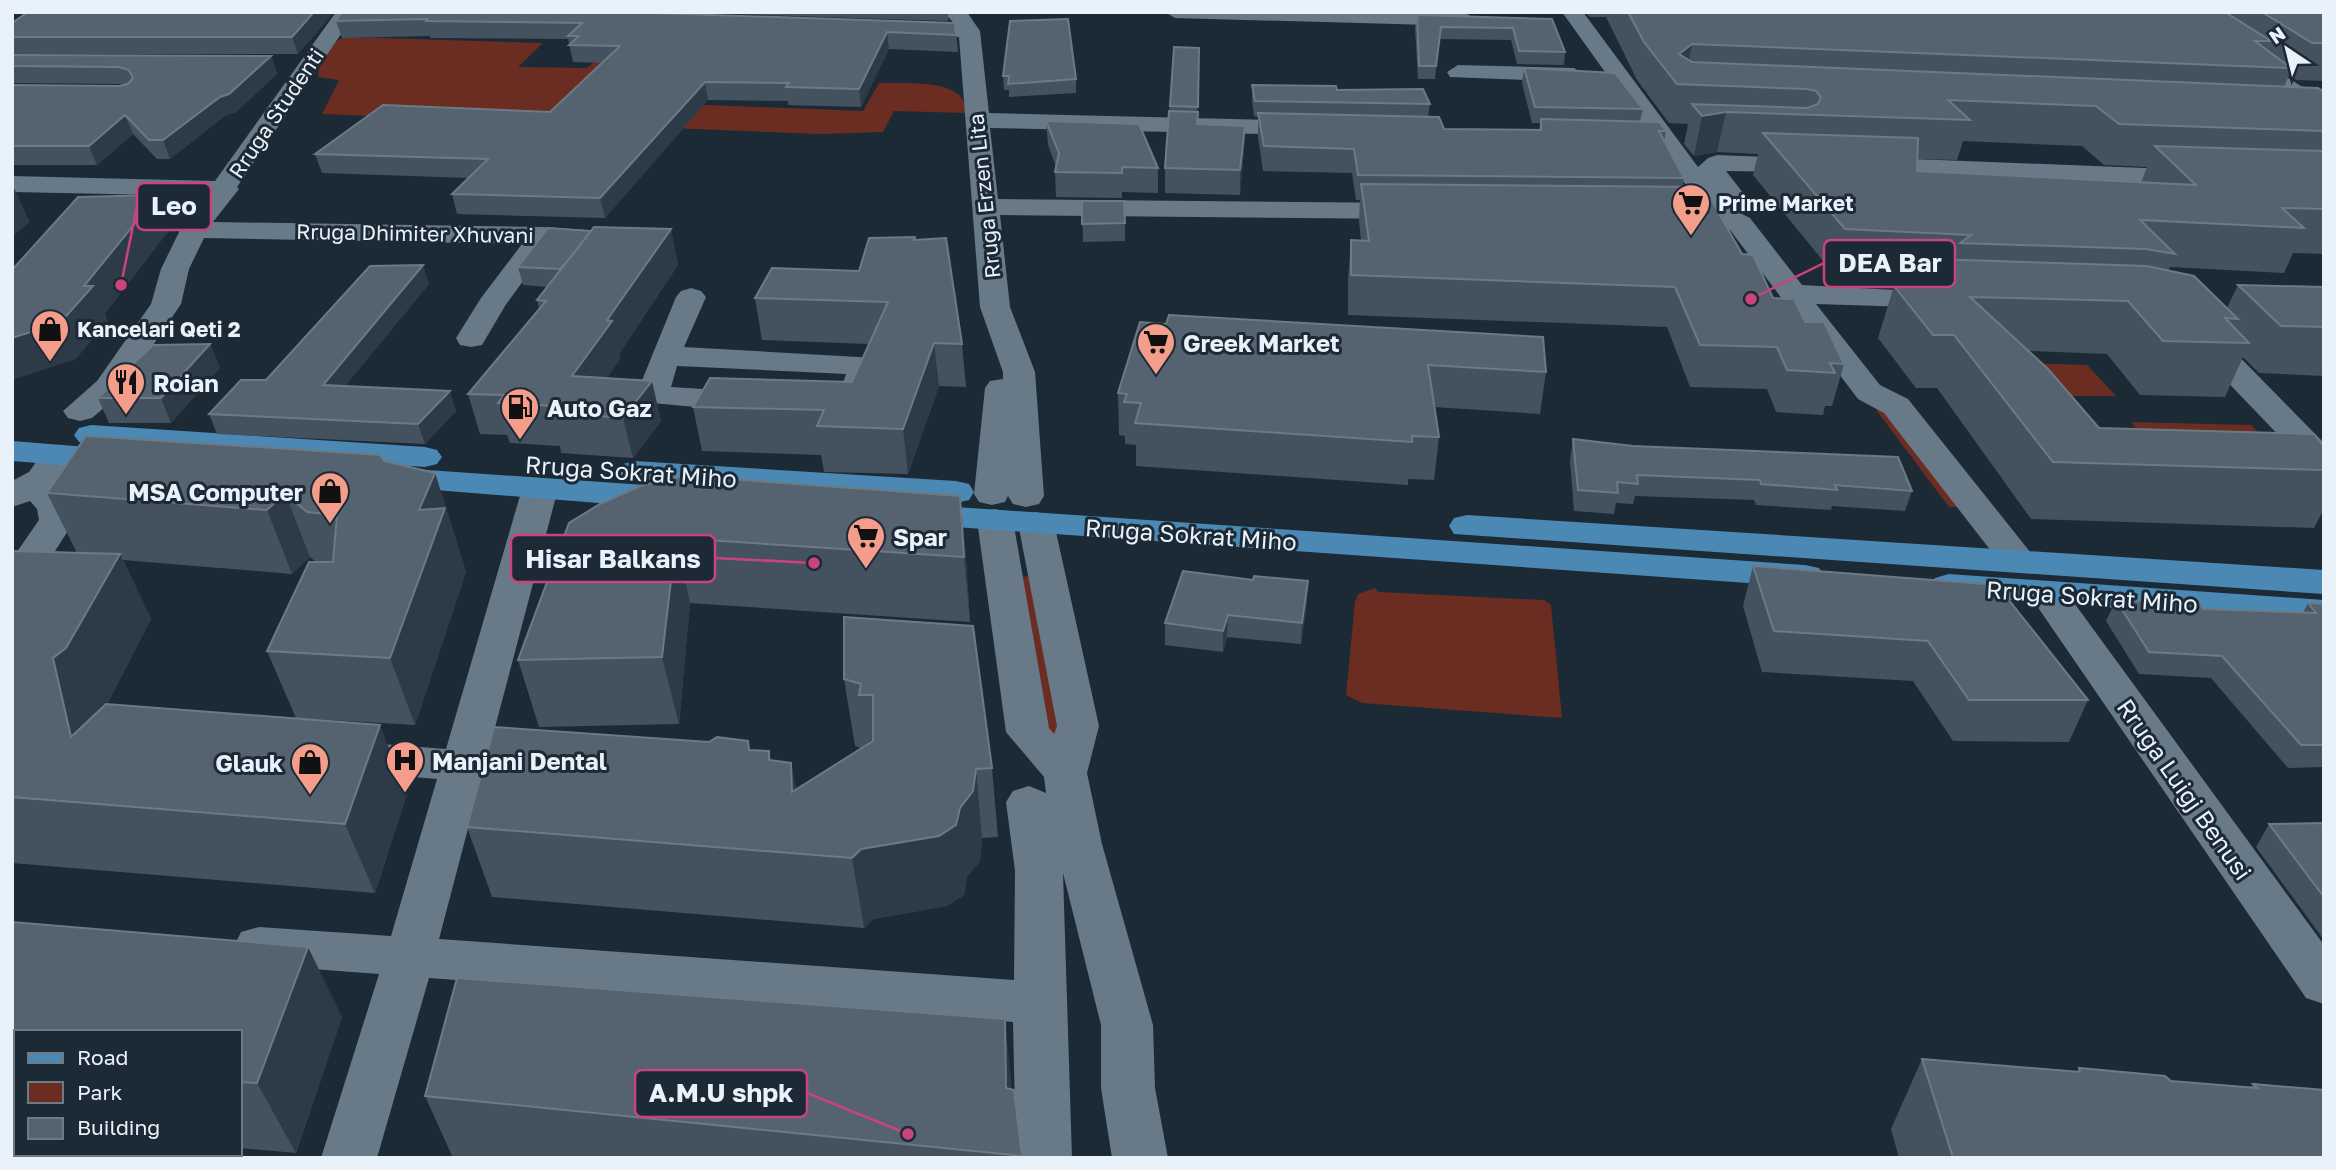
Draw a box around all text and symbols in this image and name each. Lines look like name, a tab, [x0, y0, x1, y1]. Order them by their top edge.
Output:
north arrow	[2252, 14, 2322, 84]
text: N	[2264, 21, 2289, 48]
street label: Rruga Studenti	[223, 43, 329, 183]
street label: Rruga Erzen Lita	[962, 112, 1006, 280]
supermarket icon: Prime Market	[1670, 182, 1712, 237]
callout: Leo	[137, 183, 211, 230]
text: Leo	[151, 190, 197, 221]
place label: Prime Market	[1718, 190, 1854, 216]
street label: Rruga Dhimiter Xhuvani	[296, 218, 534, 248]
callout: DEA Bar	[1824, 240, 1955, 287]
text: DEA Bar	[1838, 247, 1942, 278]
shop icon: Kancelari Qeti 2	[29, 308, 71, 363]
place label: Kancelari Qeti 2	[77, 316, 241, 342]
supermarket icon: Greek Market	[1135, 321, 1177, 376]
place label: Greek Market	[1183, 328, 1340, 357]
restaurant icon: Roian	[105, 361, 147, 416]
place label: Roian	[153, 368, 219, 397]
fuel station icon: Auto Gaz	[499, 386, 541, 441]
place label: Auto Gaz	[547, 393, 652, 422]
street label: Rruga Sokrat Miho	[524, 449, 738, 493]
shop icon: MSA Computer	[309, 470, 351, 525]
place label: MSA Computer	[128, 477, 303, 506]
street label: Rruga Sokrat Miho	[1084, 512, 1298, 556]
supermarket icon: Spar	[845, 515, 887, 570]
place label: Spar	[893, 522, 947, 551]
callout: Hisar Balkans	[511, 535, 715, 582]
text: Hisar Balkans	[525, 543, 701, 574]
street label: Rruga Sokrat Miho	[1985, 574, 2199, 618]
street label: Rruga Luigj Benusi	[2112, 693, 2258, 885]
hospital icon: Manjani Dental	[384, 739, 426, 794]
shop icon: Glauk	[289, 741, 331, 796]
place label: Manjani Dental	[432, 746, 607, 775]
place label: Glauk	[215, 748, 283, 777]
legend	[14, 1030, 242, 1156]
text: Road	[77, 1044, 128, 1070]
callout: A.M.U shpk	[635, 1070, 807, 1117]
text: A.M.U shpk	[649, 1077, 793, 1108]
text: Park	[77, 1079, 123, 1105]
text: Building	[77, 1114, 160, 1140]

